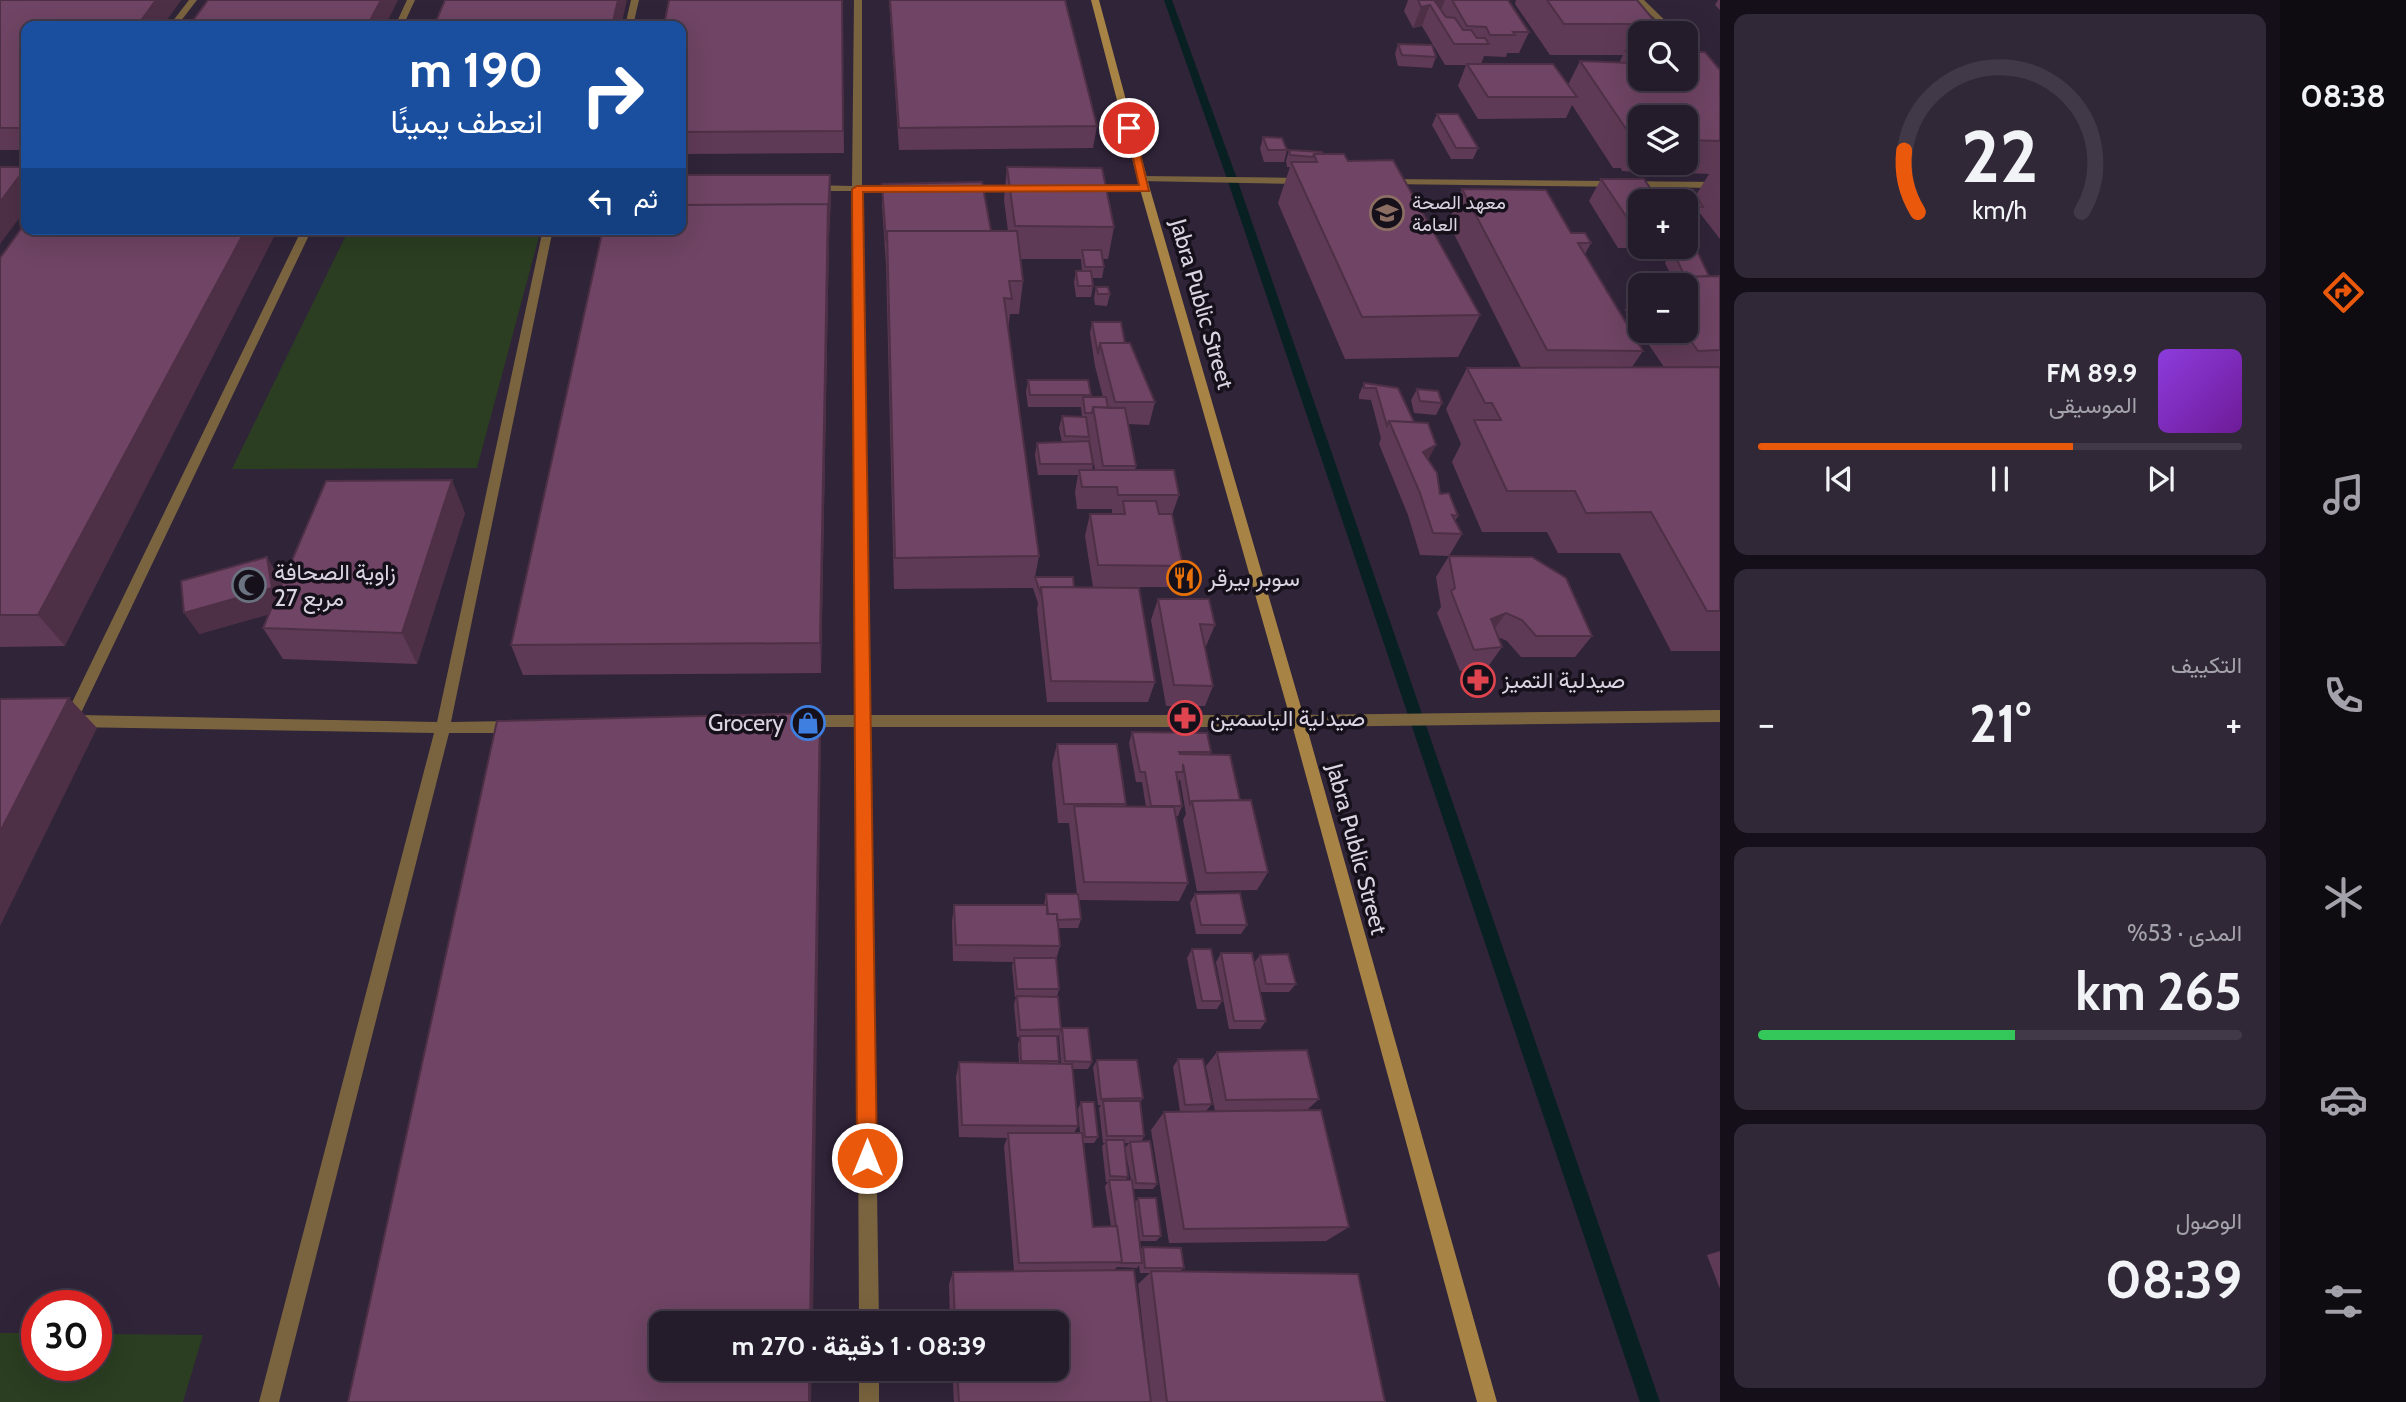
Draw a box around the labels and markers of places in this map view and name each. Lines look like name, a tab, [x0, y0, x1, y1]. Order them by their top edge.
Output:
pin	[1099, 98, 1159, 158]
place label: معهد الصحة العامة	[1412, 191, 1506, 236]
school or university icon: معهد الصحة العامة	[1368, 194, 1406, 232]
place label: زاوية الصحافة مربع 27	[274, 558, 396, 614]
restaurant icon: سوبر بيرقر	[1165, 559, 1203, 597]
place label: سوبر بيرقر	[1207, 564, 1300, 593]
mosque icon: زاوية الصحافة مربع 27	[230, 566, 268, 604]
pharmacy icon: صيدلية التميز	[1459, 661, 1497, 699]
place label: صيدلية التميز	[1501, 666, 1625, 695]
pharmacy icon: صيدلية الياسمين	[1166, 699, 1204, 737]
shop icon: Grocery	[789, 704, 827, 742]
place label: صيدلية الياسمين	[1210, 704, 1365, 732]
place label: Grocery	[708, 709, 784, 737]

